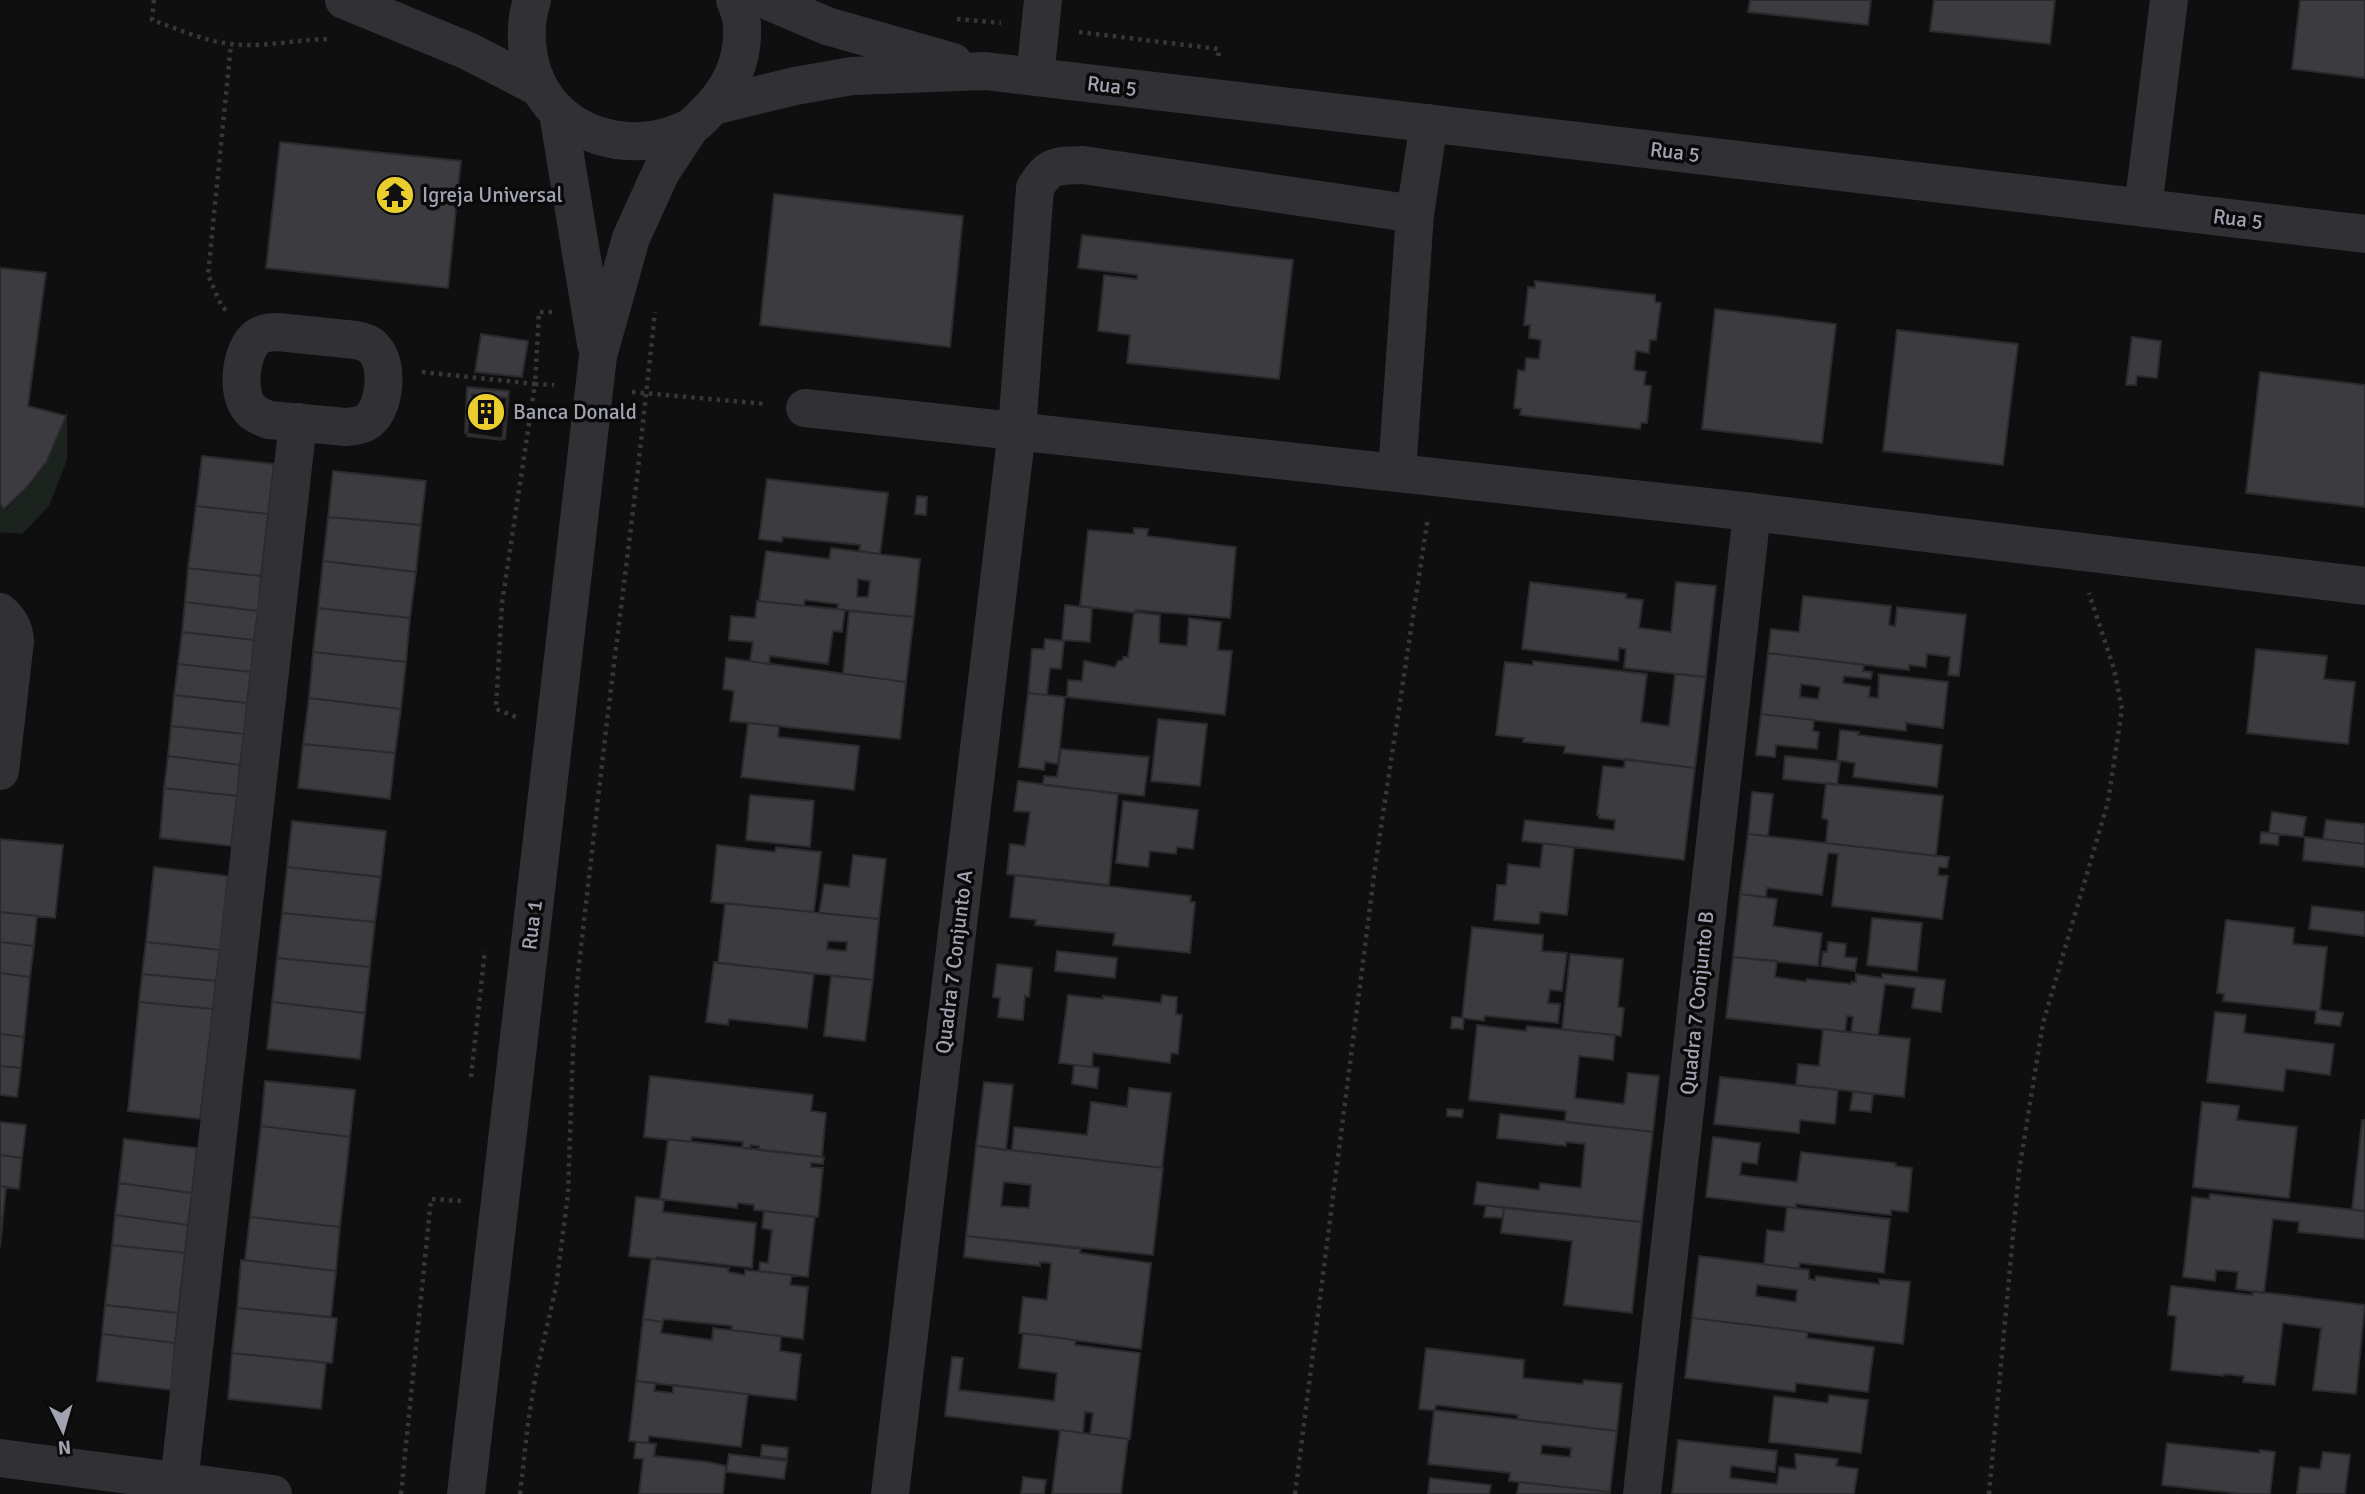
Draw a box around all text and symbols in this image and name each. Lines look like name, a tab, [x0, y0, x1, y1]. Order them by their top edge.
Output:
street label: Rua 5	[1085, 70, 1139, 102]
street label: Rua 5	[1648, 136, 1702, 168]
temple icon: Igreja Universal	[374, 174, 416, 216]
place label: Igreja Universal	[422, 182, 563, 208]
street label: Rua 5	[2211, 203, 2265, 235]
building icon: Banca Donald	[465, 391, 507, 433]
place label: Banca Donald	[513, 399, 637, 425]
street label: Quadra 7 Conjunto A	[930, 869, 978, 1055]
street label: Rua 1	[516, 898, 548, 952]
street label: Quadra 7 Conjunto B	[1674, 910, 1720, 1096]
north arrow	[28, 1396, 98, 1466]
text: N	[57, 1434, 72, 1459]

